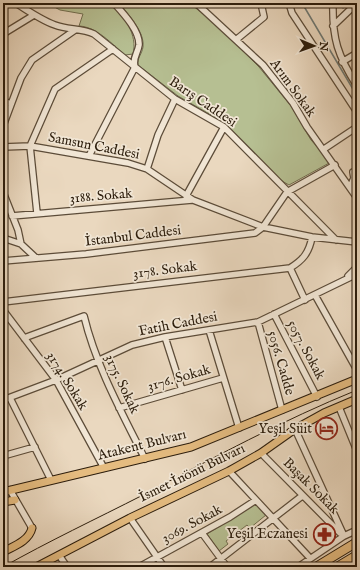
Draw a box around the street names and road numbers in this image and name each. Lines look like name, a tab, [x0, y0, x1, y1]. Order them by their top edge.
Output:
street label: Arım Sokak	[265, 54, 321, 121]
street label: Barış Caddesi	[166, 73, 241, 131]
street label: Samsun Caddesi	[47, 128, 142, 164]
street label: 3188. Sokak	[69, 184, 134, 208]
street label: İstanbul Caddesi	[84, 221, 182, 251]
street label: 3178. Sokak	[132, 257, 198, 283]
street label: Fatih Caddesi	[137, 307, 219, 340]
street label: 5057. Sokak	[283, 317, 330, 383]
street label: 5056. Cadde	[263, 329, 299, 398]
street label: 3174. Sokak	[42, 348, 92, 414]
street label: 3175. Sokak	[100, 351, 144, 417]
street label: 3176. Sokak	[145, 360, 213, 396]
street label: Atakent Bulvarı	[95, 425, 188, 465]
street label: İsmet İnönü Bulvarı	[136, 439, 248, 507]
street label: Başak Sokak	[279, 454, 343, 518]
street label: 3069. Sokak	[159, 500, 226, 547]

